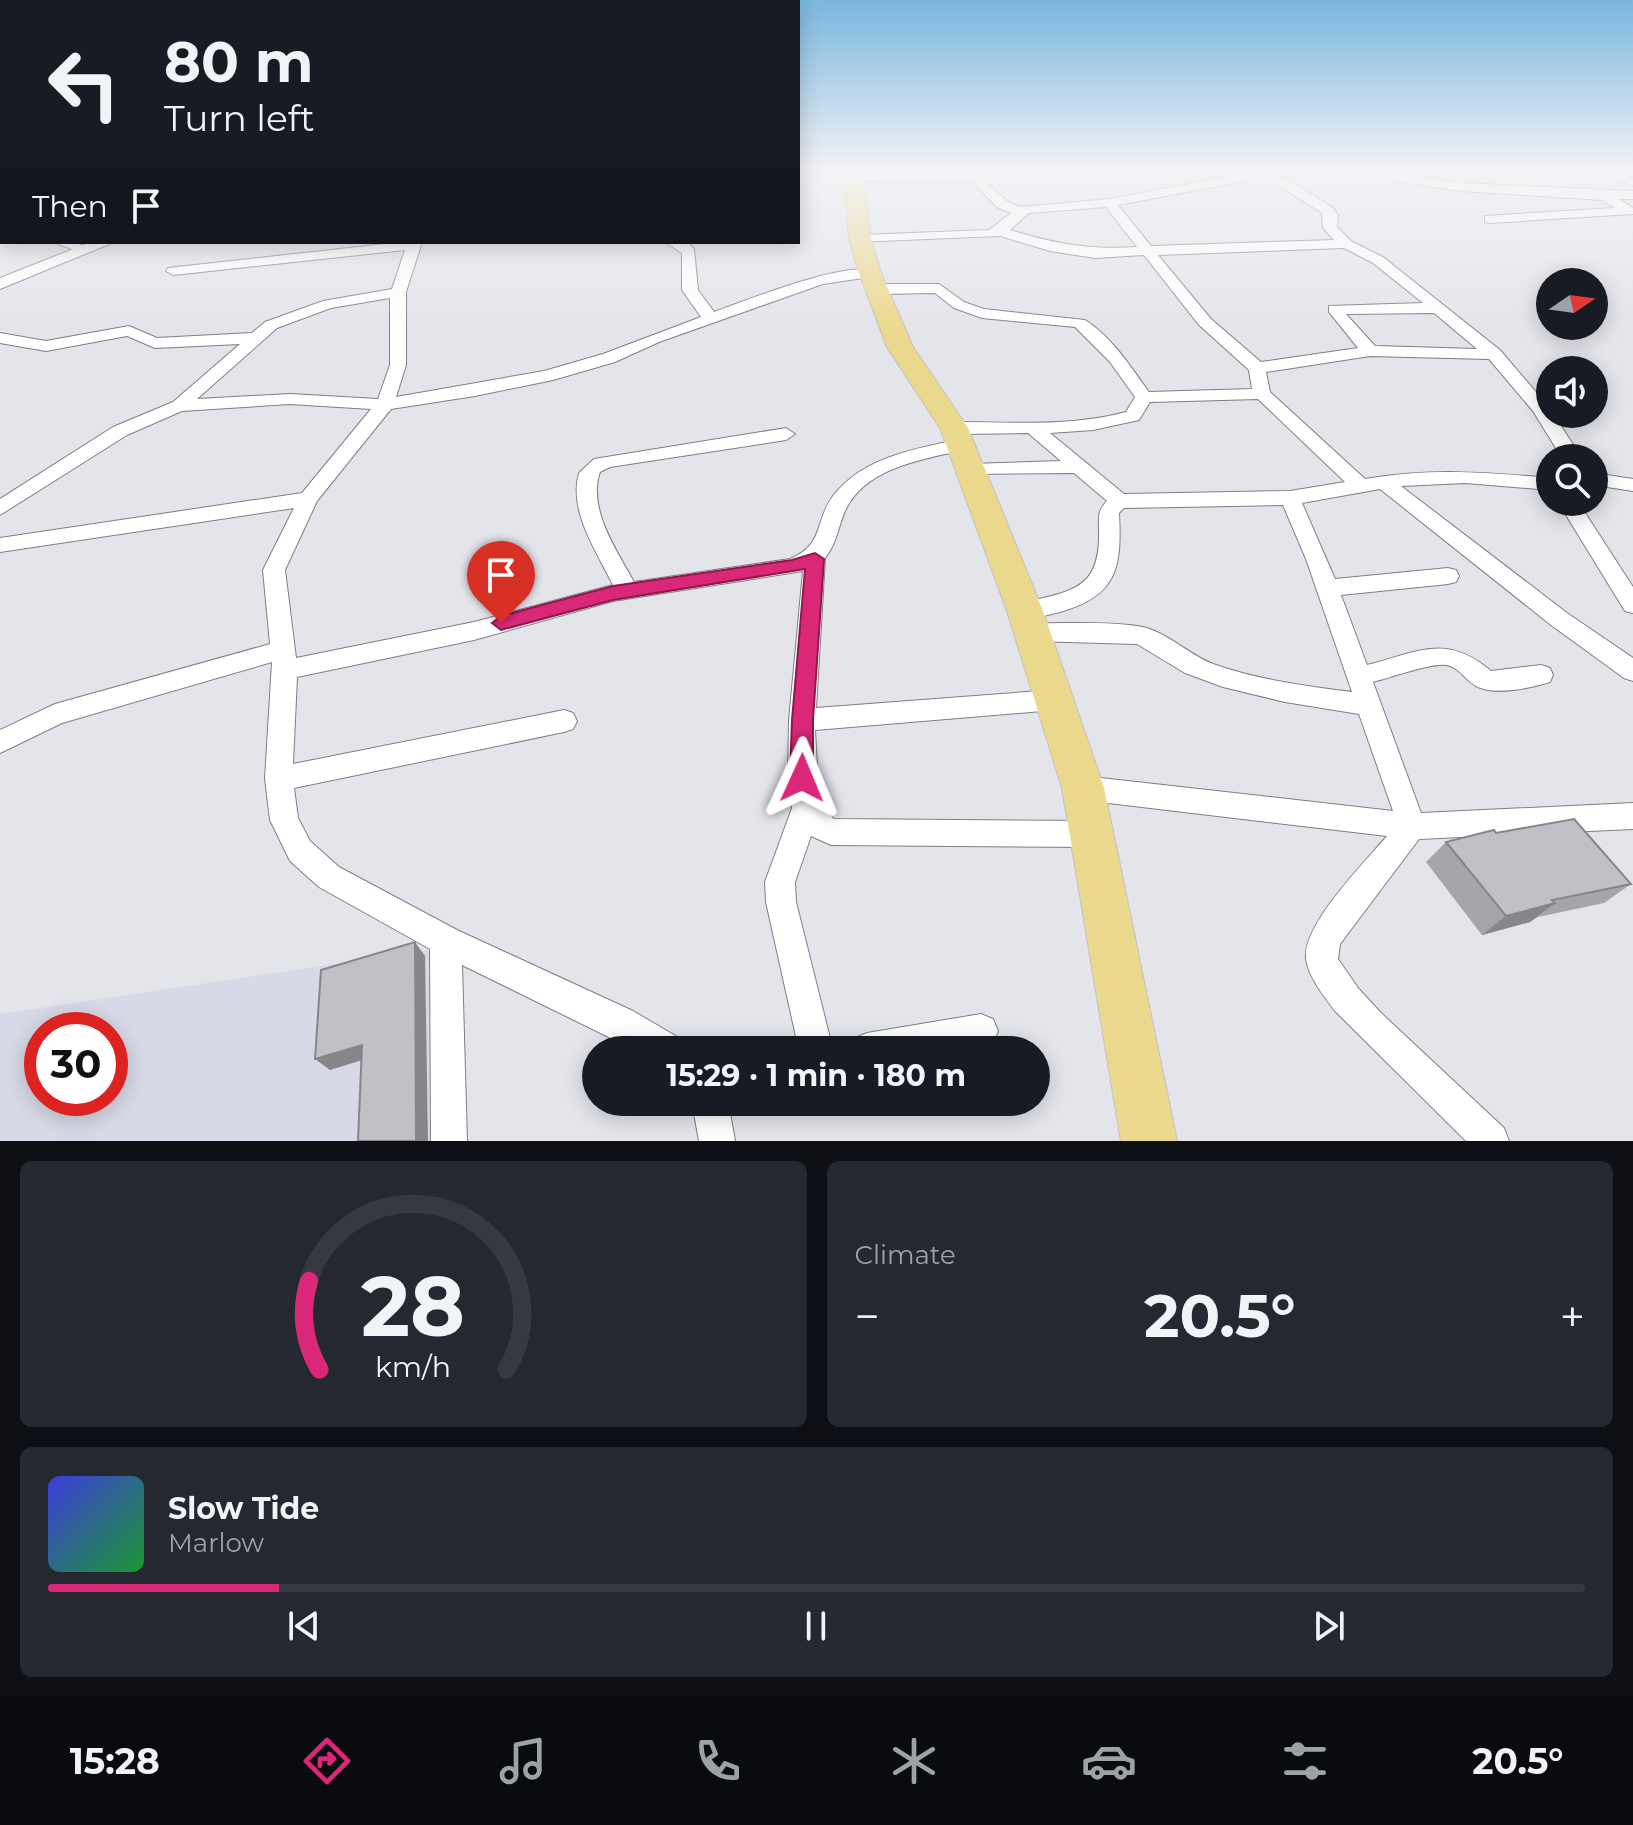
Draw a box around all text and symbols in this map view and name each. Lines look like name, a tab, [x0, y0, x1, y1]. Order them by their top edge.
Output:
text: 80 m	[164, 28, 314, 96]
icon: left	[32, 32, 136, 136]
text: Turn left	[164, 96, 315, 140]
icon: arrive	[124, 184, 168, 228]
text: Then	[32, 188, 108, 225]
north arrow	[1536, 268, 1608, 340]
map controls	[1536, 268, 1608, 516]
button: sound	[1536, 356, 1608, 428]
button: search	[1536, 444, 1608, 516]
pin	[467, 541, 535, 623]
icon: arrive	[479, 553, 523, 597]
position arrow	[760, 736, 844, 820]
speed limit sign: 30	[24, 1012, 128, 1116]
text: 15:29 · 1 min · 180 m	[666, 1057, 966, 1094]
text: Climate	[855, 1239, 956, 1271]
text: 28	[361, 1255, 465, 1357]
text: 20.5°	[1144, 1279, 1295, 1352]
text: −	[855, 1289, 880, 1343]
text: +	[1560, 1289, 1585, 1343]
text: km/h	[375, 1349, 451, 1384]
text: Slow Tide	[168, 1490, 319, 1527]
text: Marlow	[168, 1527, 264, 1559]
icon: previous	[282, 1604, 326, 1648]
icon: pause	[794, 1604, 838, 1648]
icon: next	[1307, 1604, 1351, 1648]
icon: directions	[299, 1733, 355, 1789]
icon: music	[495, 1733, 551, 1789]
icon: phone	[690, 1733, 746, 1789]
icon: climate	[886, 1733, 942, 1789]
icon: car	[1081, 1733, 1137, 1789]
icon: filters	[1277, 1733, 1333, 1789]
text: 15:28	[70, 1739, 160, 1783]
text: 20.5°	[1472, 1739, 1563, 1783]

